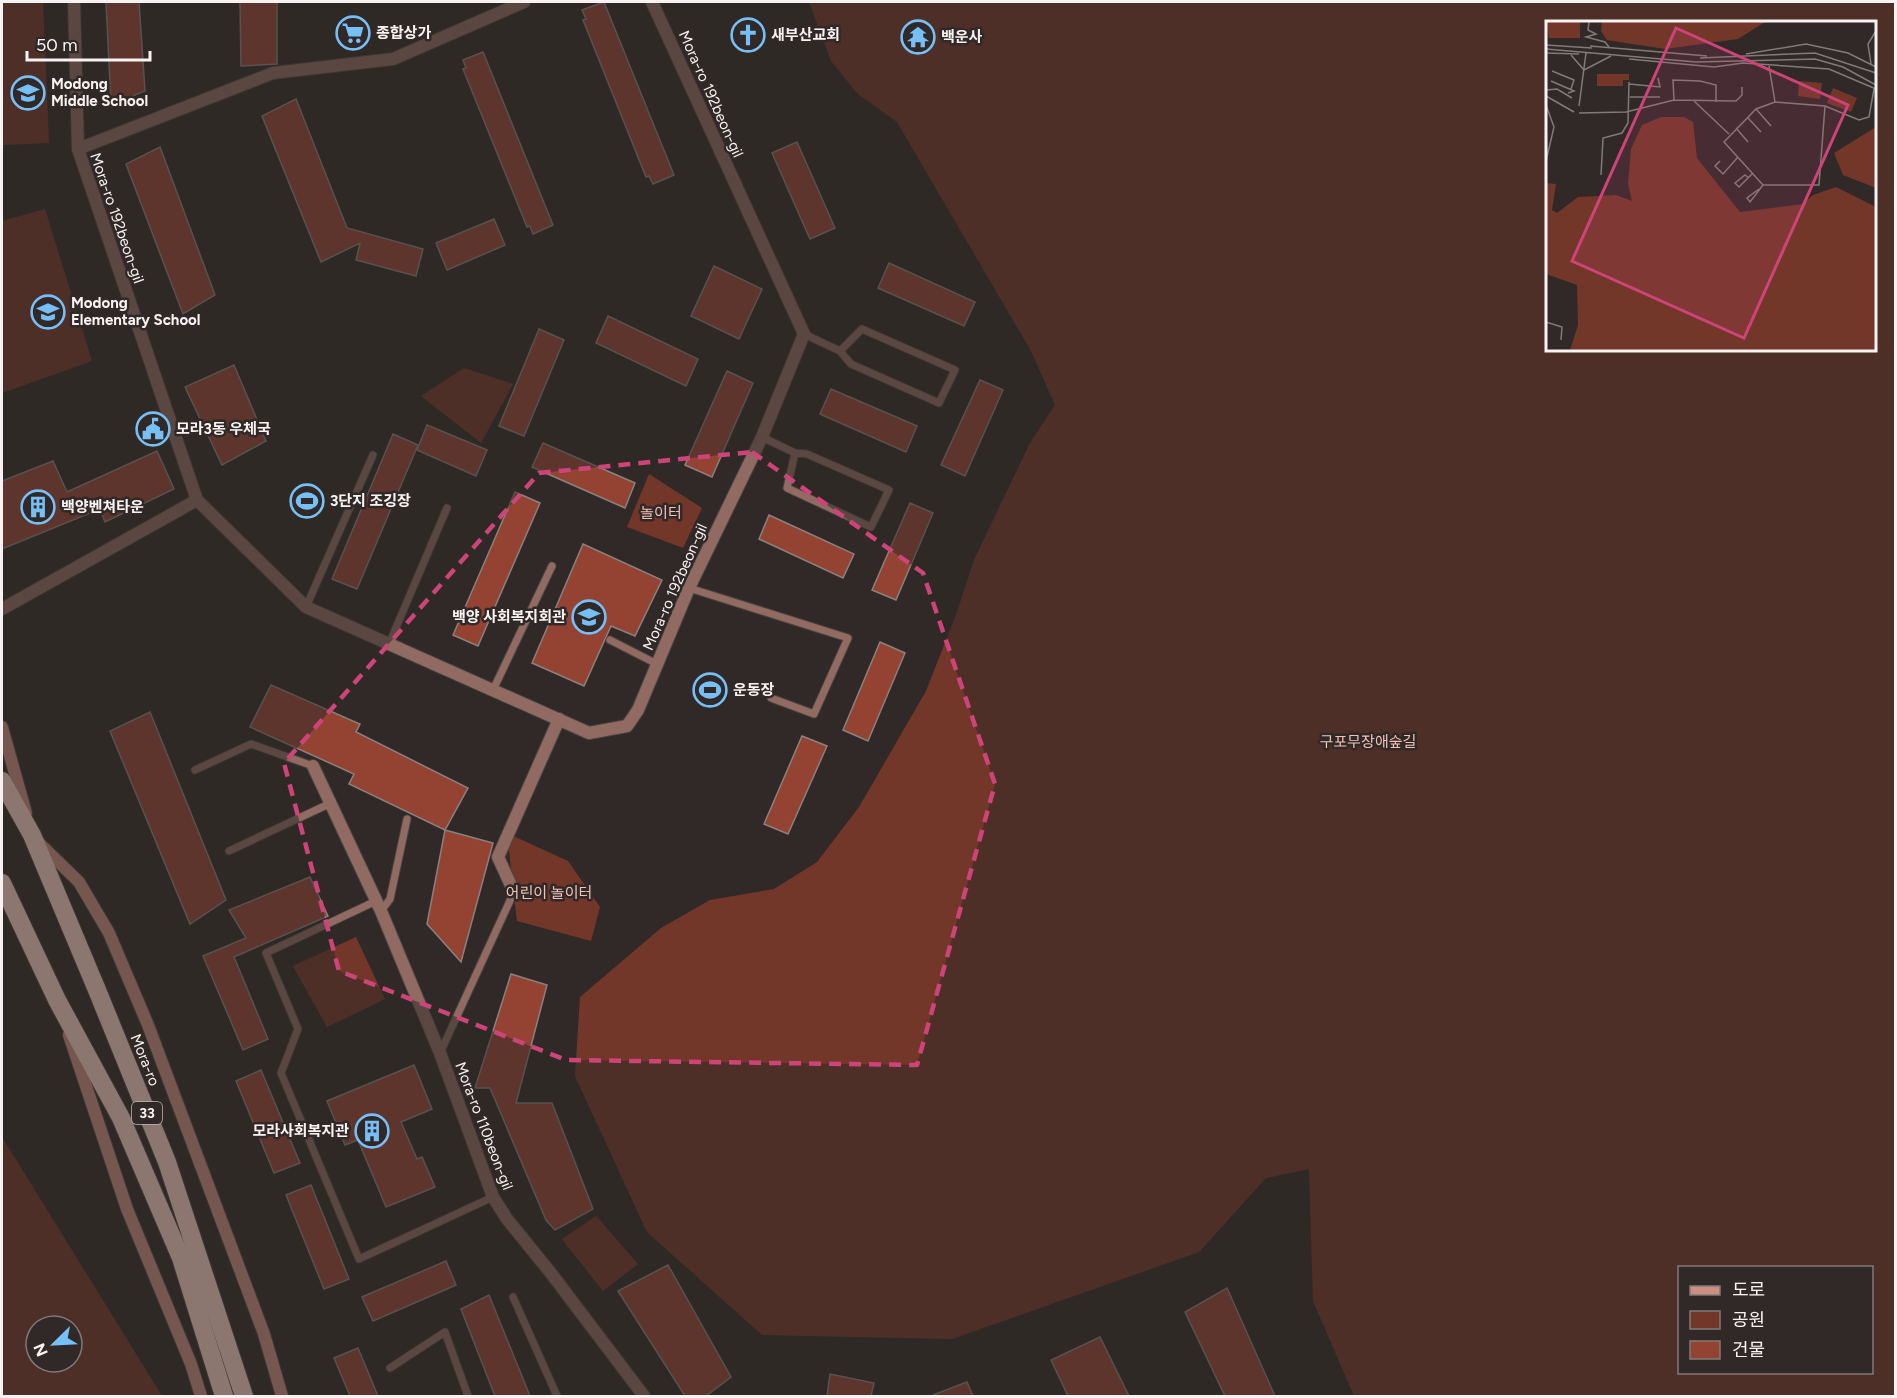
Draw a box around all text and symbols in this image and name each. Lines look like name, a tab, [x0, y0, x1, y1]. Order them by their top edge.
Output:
supermarket icon: 종합상가	[335, 15, 371, 51]
church icon: 새부산교회	[730, 17, 766, 53]
temple icon: 백운사	[900, 19, 936, 55]
inset map	[1546, 21, 1876, 351]
scale bar	[27, 24, 150, 62]
place label: 종합상가	[376, 24, 431, 42]
place label: 새부산교회	[771, 26, 840, 44]
street label: Mora-ro 192beon-gil	[675, 28, 747, 160]
place label: 백운사	[941, 28, 983, 46]
text: 50 m	[36, 34, 78, 56]
school or university icon: Modong Middle School	[10, 75, 46, 111]
place label: Modong Middle School	[51, 75, 148, 110]
street label: Mora-ro 192beon-gil	[86, 150, 148, 286]
school or university icon: Modong Elementary School	[30, 294, 66, 330]
place label: Modong Elementary School	[71, 294, 201, 329]
public building icon: 모라3동 우체국	[135, 411, 171, 447]
place label: 모라3동 우체국	[176, 420, 271, 438]
sports icon: 3단지 조깅장	[289, 483, 325, 519]
building icon: 백양벤쳐타운	[20, 489, 56, 525]
place label: 3단지 조깅장	[330, 492, 411, 510]
place label: 백양벤쳐타운	[61, 498, 144, 516]
park label: 놀이터	[640, 504, 682, 522]
street label: Mora-ro 192beon-gil	[639, 521, 711, 653]
school or university icon: 백양 사회복지회관	[571, 599, 607, 635]
place label: 백양 사회복지회관	[452, 608, 566, 626]
sports icon: 운동장	[692, 672, 728, 708]
place label: 운동장	[733, 681, 775, 699]
park label: 구포무장애숲길	[1320, 733, 1416, 751]
park label: 어린이 놀이터	[506, 884, 592, 902]
street label: Mora-ro	[127, 1032, 164, 1089]
street label: Mora-ro 110beon-gil	[451, 1059, 517, 1193]
road number: 33	[132, 1102, 162, 1124]
building icon: 모라사회복지관	[354, 1113, 390, 1149]
place label: 모라사회복지관	[252, 1122, 349, 1140]
legend	[1678, 1266, 1873, 1374]
text: 도로	[1732, 1279, 1765, 1301]
text: 공원	[1732, 1309, 1765, 1331]
north arrow	[24, 1314, 84, 1374]
text: 건물	[1732, 1339, 1765, 1361]
text: N	[30, 1340, 52, 1359]

